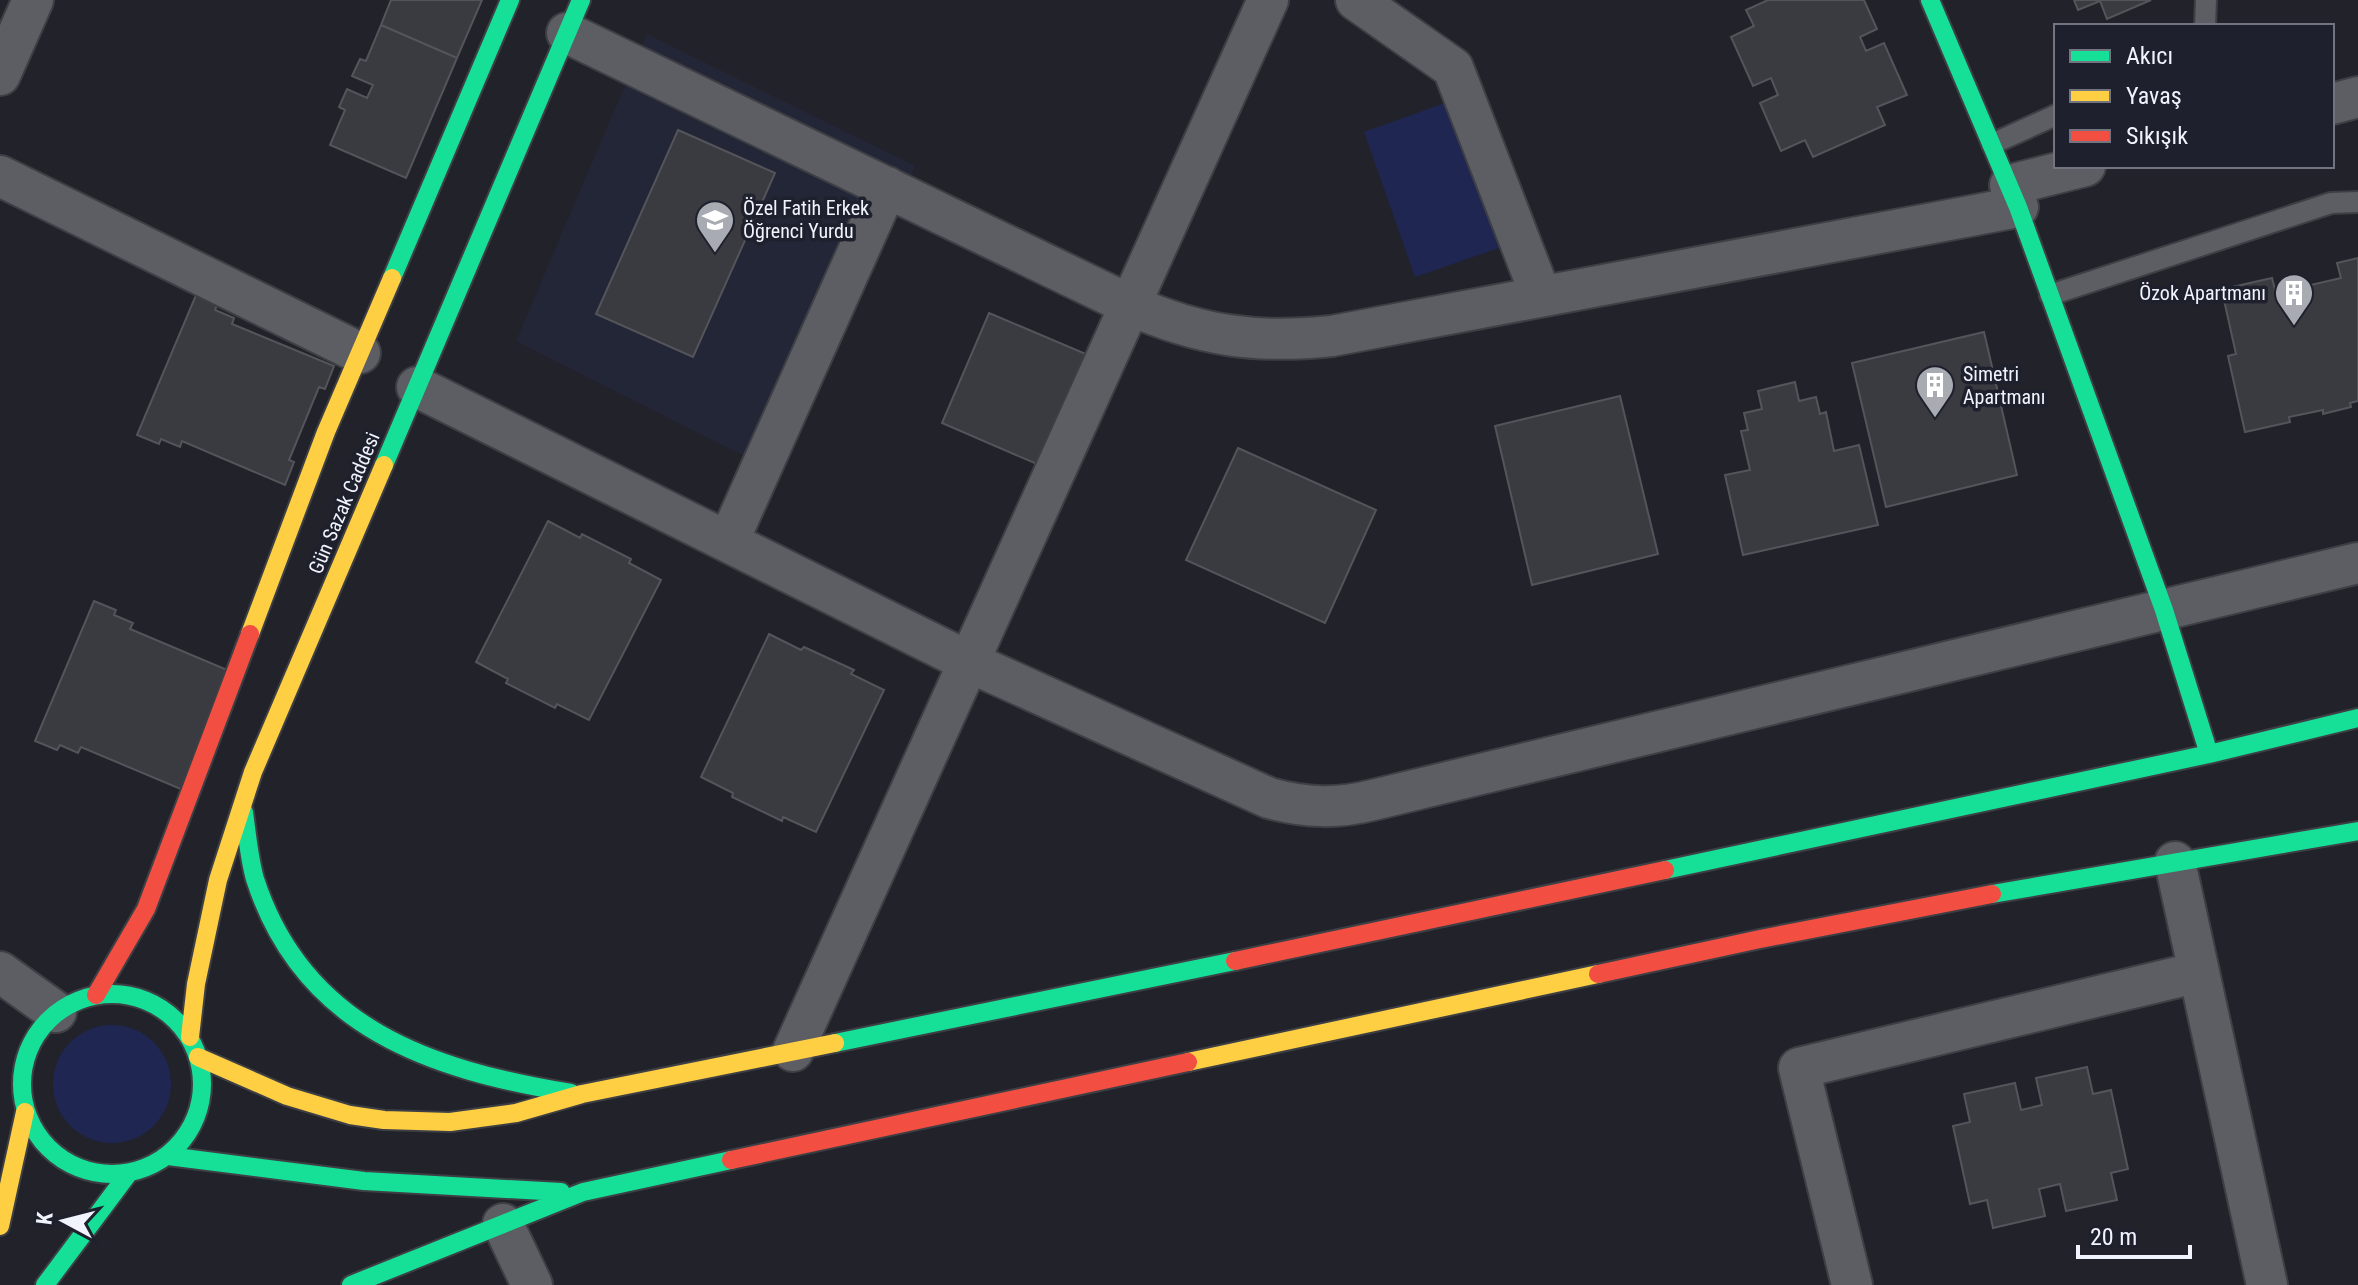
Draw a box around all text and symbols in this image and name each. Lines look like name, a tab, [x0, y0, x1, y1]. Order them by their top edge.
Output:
legend	[2054, 24, 2334, 168]
text: Akıcı	[2126, 42, 2173, 70]
text: Yavaş	[2126, 82, 2182, 110]
text: Sıkışık	[2126, 122, 2188, 150]
place label: Özel Fatih Erkek Öğrenci Yurdu	[743, 196, 869, 243]
school or university icon: Özel Fatih Erkek Öğrenci Yurdu	[694, 199, 736, 254]
building icon: Özok Apartmanı	[2273, 272, 2315, 327]
place label: Özok Apartmanı	[2139, 281, 2266, 305]
place label: Simetri Apartmanı	[1963, 362, 2046, 409]
building icon: Simetri Apartmanı	[1914, 364, 1956, 419]
street label: Gün Sazak Caddesi	[303, 429, 385, 577]
north arrow	[24, 1181, 104, 1261]
scale bar	[2078, 1209, 2190, 1259]
text: K	[31, 1210, 58, 1226]
text: 20 m	[2090, 1223, 2137, 1251]

